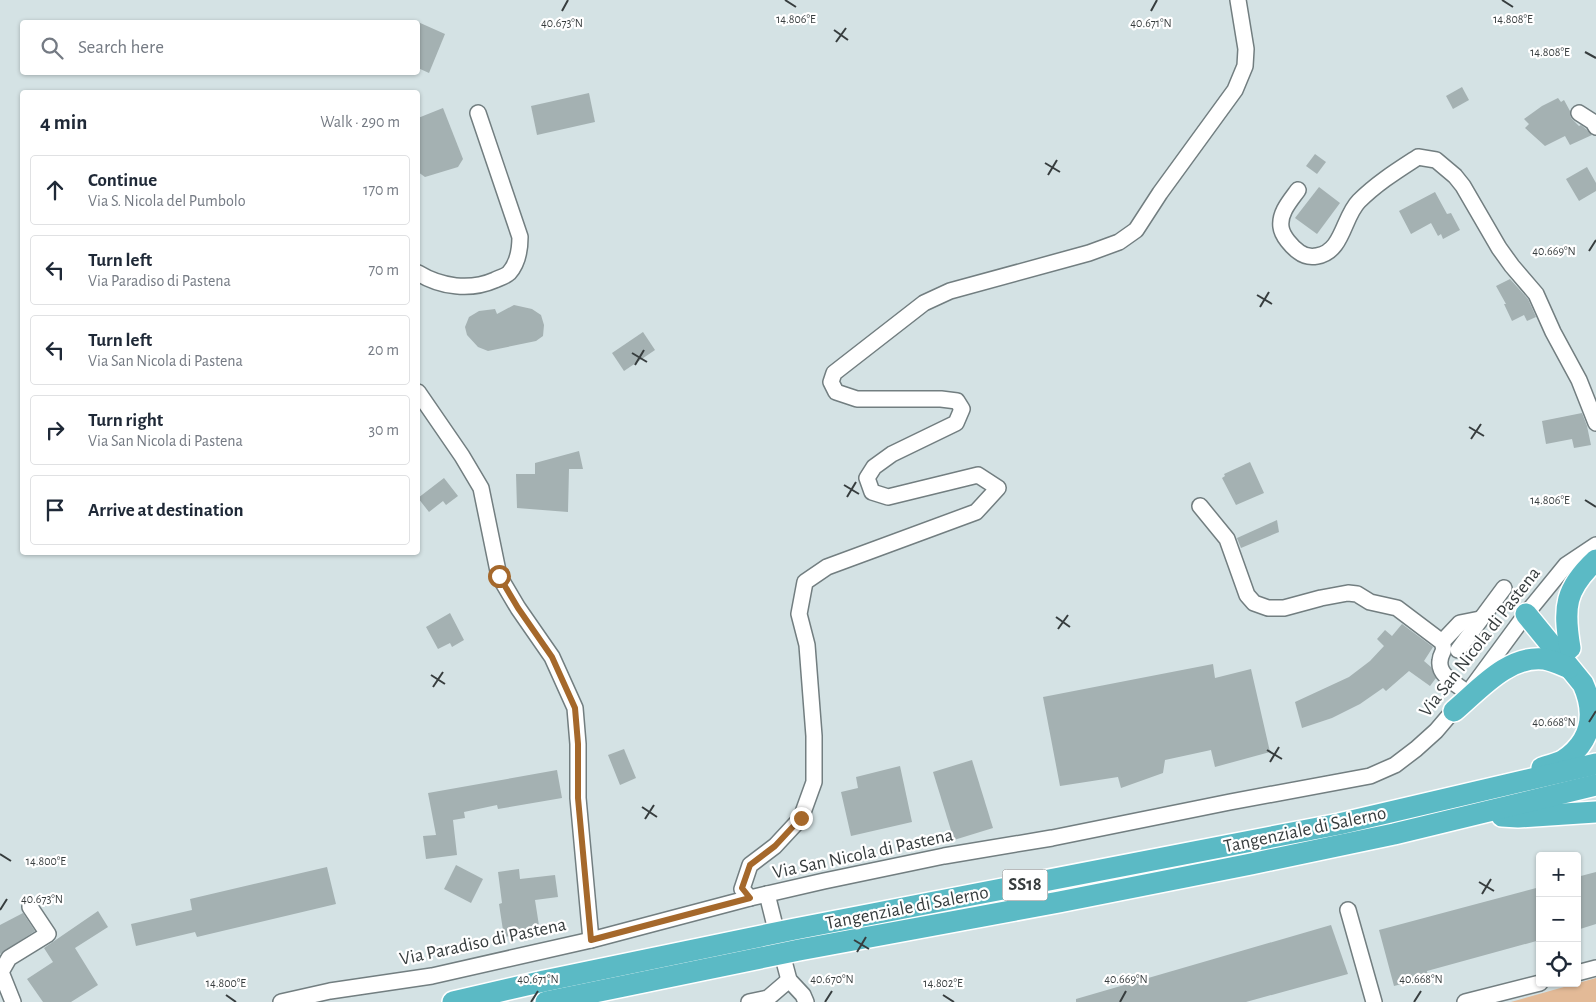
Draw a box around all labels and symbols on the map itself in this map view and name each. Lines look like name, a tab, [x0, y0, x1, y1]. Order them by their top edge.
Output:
text: 14.806°E	[776, 13, 816, 25]
text: 14.808°E	[1493, 13, 1533, 25]
text: 40.673°N	[541, 17, 583, 29]
text: 40.671°N	[1130, 17, 1172, 29]
text: 14.808°E	[1530, 46, 1570, 58]
text: 40.669°N	[1532, 245, 1576, 257]
text: 14.806°E	[1530, 494, 1570, 506]
street label: Via San Nicola di Pastena	[1416, 563, 1544, 720]
route start	[488, 565, 511, 588]
text: 40.668°N	[1532, 716, 1576, 728]
street label: Tangenziale di Salerno	[1222, 803, 1388, 857]
route end	[790, 807, 813, 830]
street label: Via San Nicola di Pastena	[771, 826, 955, 882]
text: 14.800°E	[26, 855, 66, 867]
road number: SS18	[1002, 870, 1048, 900]
street label: Tangenziale di Salerno	[824, 883, 990, 933]
text: 40.673°N	[21, 893, 63, 905]
street label: Via Paradiso di Pastena	[398, 915, 568, 969]
text: 40.671°N	[517, 973, 559, 985]
text: 40.670°N	[810, 973, 854, 985]
text: 40.669°N	[1104, 973, 1148, 985]
text: 40.668°N	[1399, 973, 1443, 985]
text: 14.800°E	[206, 977, 246, 989]
text: 14.802°E	[923, 977, 963, 989]

